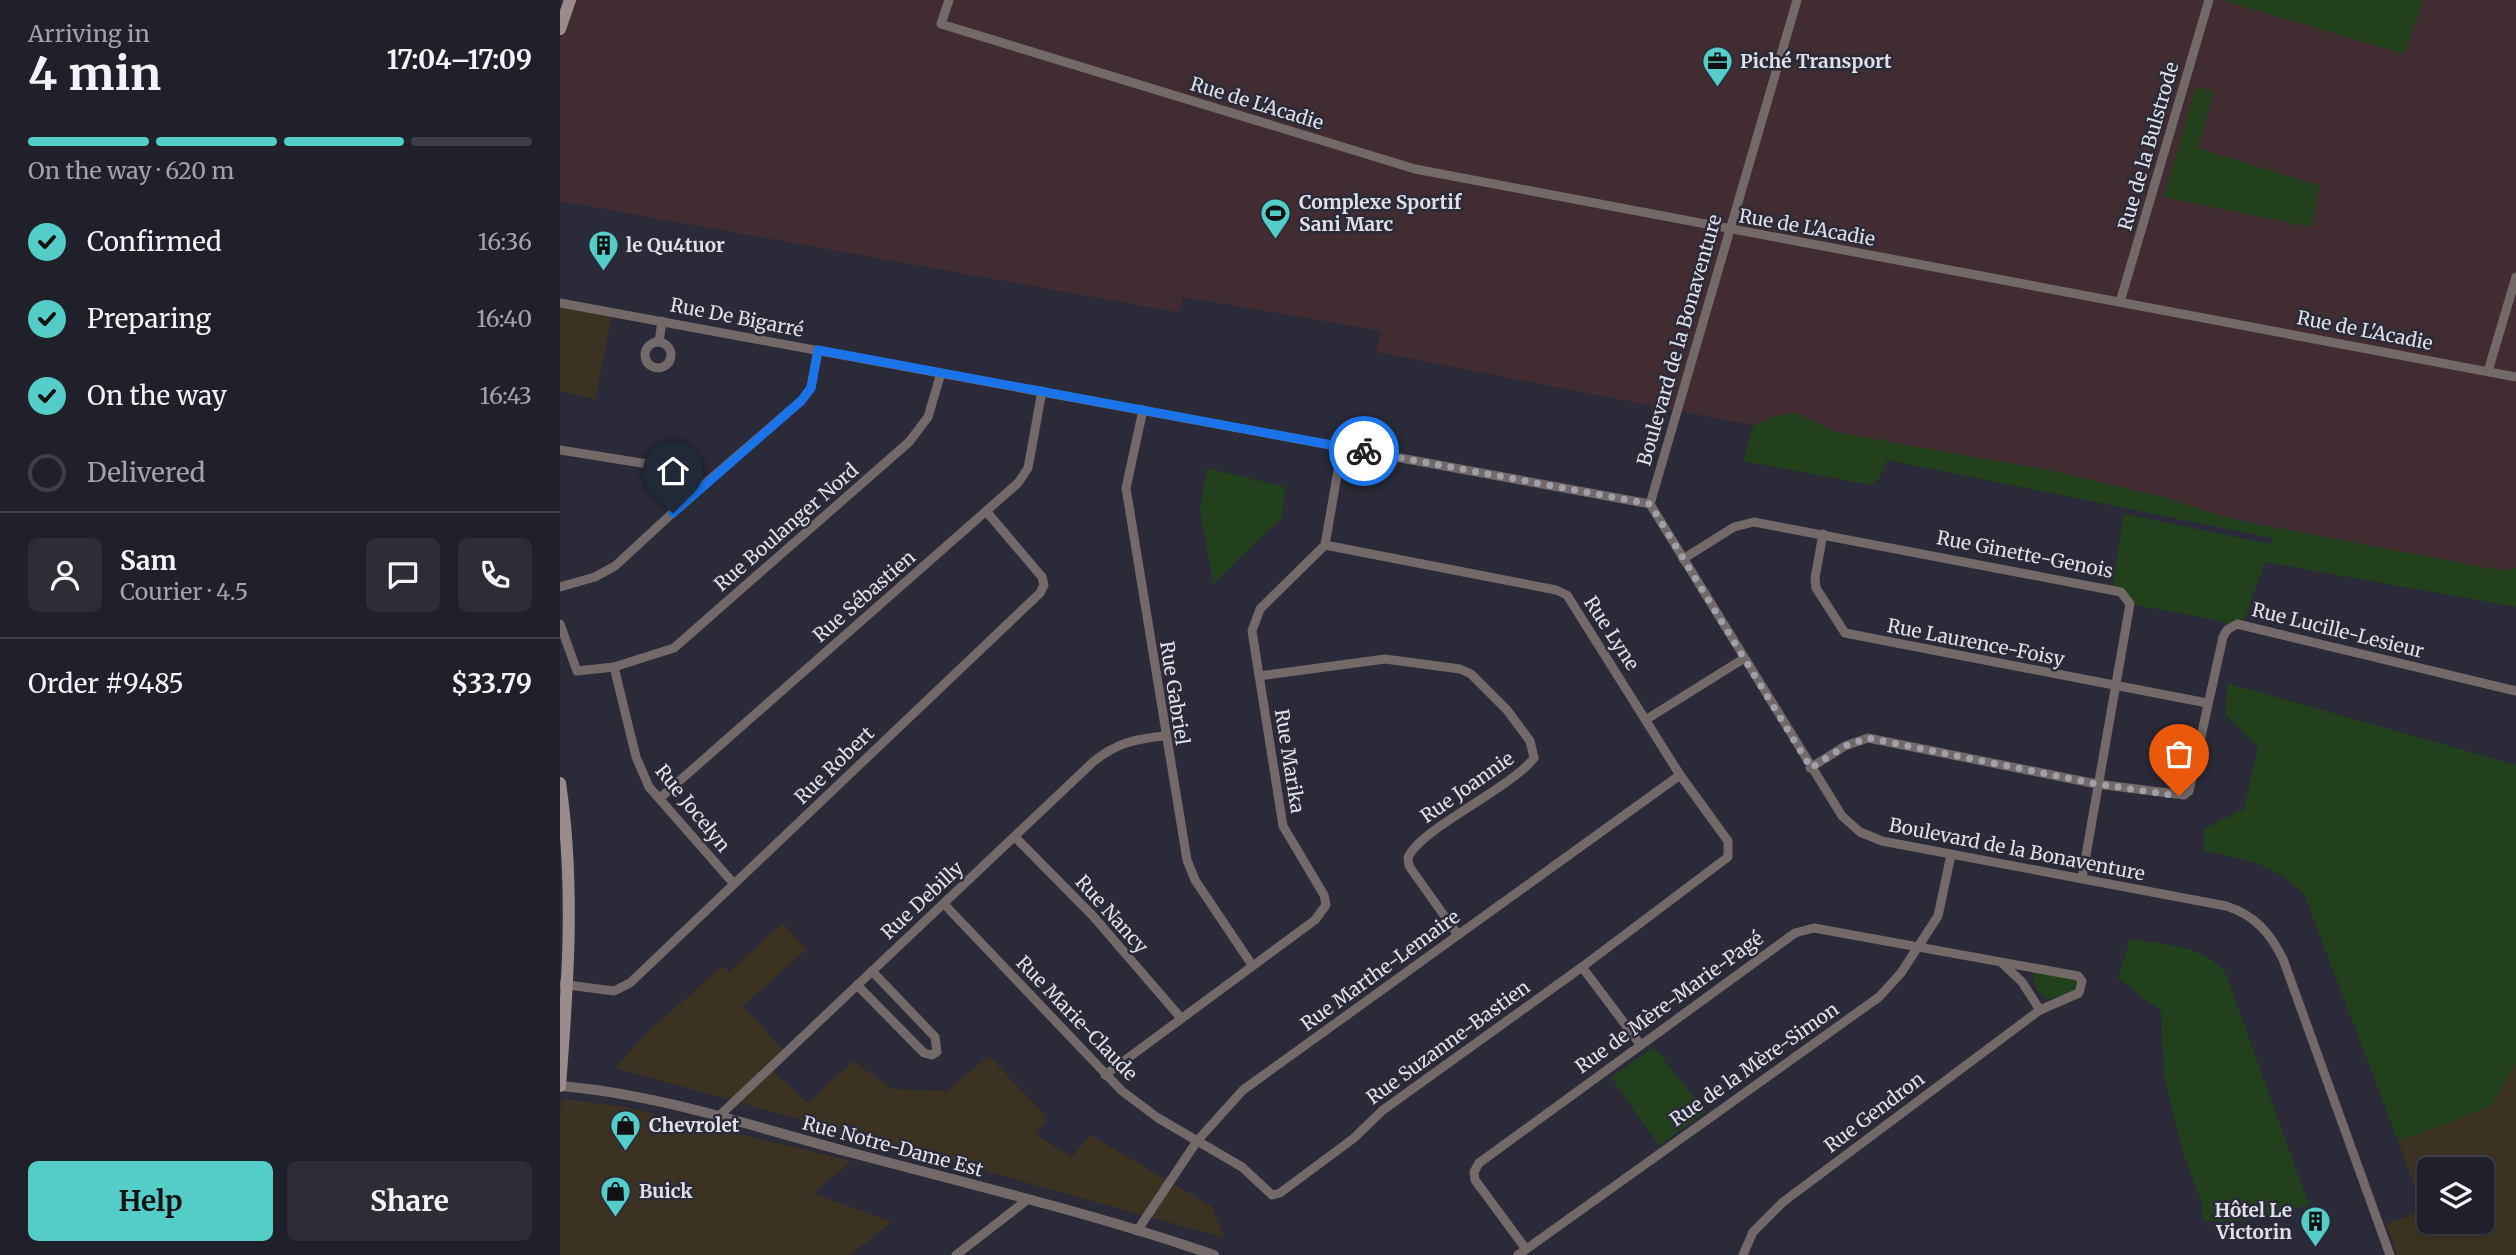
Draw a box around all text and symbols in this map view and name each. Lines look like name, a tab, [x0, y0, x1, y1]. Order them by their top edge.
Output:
text: Arriving in	[28, 19, 150, 48]
text: 17:04–17:09	[387, 43, 532, 76]
office icon: Piché Transport	[1700, 44, 1734, 88]
text: 4 min	[28, 45, 161, 103]
place label: Piché Transport	[1740, 49, 1892, 73]
street label: Rue de la Bulstrode	[2112, 59, 2184, 233]
street label: Rue de L'Acadie	[1188, 71, 1326, 135]
text: On the way · 620 m	[28, 156, 234, 185]
place label: Complexe Sportif Sani Marc	[1299, 190, 1463, 236]
sports icon: Complexe Sportif Sani Marc	[1259, 196, 1293, 240]
street label: Rue de L'Acadie	[1737, 203, 1877, 251]
street label: Boulevard de la Bonaventure	[1632, 211, 1726, 468]
icon: check	[28, 223, 66, 261]
text: Confirmed	[87, 225, 222, 258]
text: 16:36	[478, 227, 532, 256]
building icon: le Qu4tuor	[586, 228, 620, 272]
place label: le Qu4tuor	[626, 233, 725, 257]
street label: Rue De Bigarré	[668, 292, 806, 342]
icon: check	[28, 300, 66, 338]
text: Preparing	[87, 302, 211, 335]
text: 16:40	[476, 304, 532, 333]
street label: Rue de L'Acadie	[2295, 305, 2435, 355]
icon: check	[28, 377, 66, 415]
text: On the way	[87, 379, 227, 412]
text: 16:43	[480, 381, 532, 410]
courier	[1329, 416, 1399, 486]
icon: bike	[1345, 432, 1383, 470]
pin	[643, 441, 703, 513]
icon: home	[654, 452, 692, 490]
text: Delivered	[87, 456, 206, 489]
street label: Rue Boulanger Nord	[709, 458, 863, 596]
street label: Rue Ginette-Genois	[1935, 525, 2115, 583]
button: person	[28, 538, 102, 612]
button: chat	[366, 538, 440, 612]
button: phone	[458, 538, 532, 612]
text: Sam	[120, 544, 177, 577]
street label: Rue Sébastien	[808, 545, 920, 647]
text: Courier · 4.5	[120, 577, 248, 606]
street label: Rue Lyne	[1579, 591, 1645, 675]
street label: Rue Lucille-Lesieur	[2250, 597, 2427, 663]
street label: Rue Laurence-Foisy	[1885, 613, 2067, 671]
street label: Rue Gabriel	[1155, 639, 1195, 747]
text: Order #9485	[28, 667, 184, 700]
text: $33.79	[451, 667, 532, 700]
street label: Rue Marika	[1270, 707, 1310, 815]
street label: Rue Robert	[789, 721, 879, 809]
pin	[2149, 724, 2209, 796]
icon: bag	[2160, 735, 2198, 773]
street label: Rue Joannie	[1416, 746, 1518, 828]
street label: Rue Jocelyn	[650, 759, 736, 857]
street label: Boulevard de la Bonaventure	[1887, 812, 2147, 886]
street label: Rue Debilly	[876, 856, 968, 944]
street label: Rue Nancy	[1071, 870, 1153, 958]
street label: Rue Marthe-Lemaire	[1296, 904, 1464, 1036]
street label: Rue de Mère-Marie-Pagé	[1570, 926, 1768, 1078]
street label: Rue Marie-Claude	[1011, 951, 1143, 1085]
street label: Rue Suzanne-Bastien	[1362, 974, 1535, 1109]
street label: Rue de la Mère-Simon	[1665, 996, 1843, 1131]
street label: Rue Gendron	[1819, 1066, 1929, 1157]
shop icon: Chevrolet	[609, 1108, 643, 1152]
street label: Rue Notre-Dame Est	[800, 1110, 987, 1182]
place label: Chevrolet	[649, 1113, 740, 1137]
map controls	[2417, 1157, 2494, 1234]
button: layers	[2417, 1157, 2494, 1234]
button: Help	[28, 1161, 273, 1241]
button: Share	[287, 1161, 532, 1241]
shop icon: Buick	[599, 1174, 633, 1218]
place label: Buick	[639, 1179, 693, 1203]
place label: Hôtel Le Victorin	[2215, 1198, 2292, 1244]
building icon: Hôtel Le Victorin	[2298, 1204, 2332, 1248]

